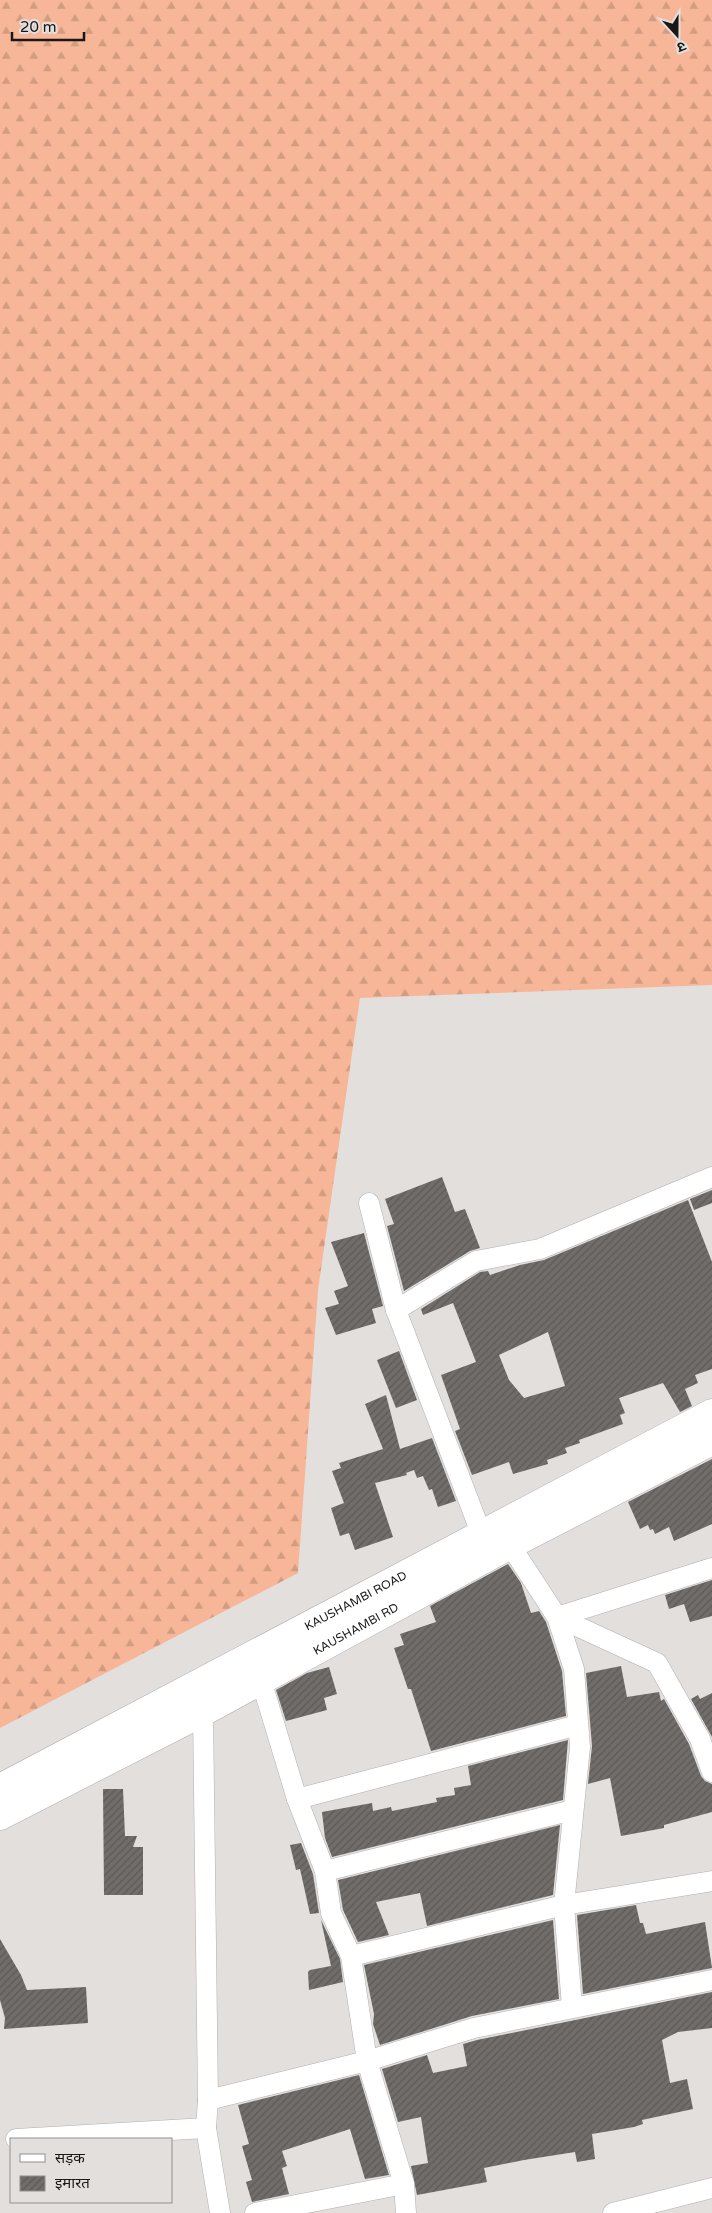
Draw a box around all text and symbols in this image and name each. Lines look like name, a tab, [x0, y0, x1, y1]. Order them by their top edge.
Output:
scale bar	[12, 10, 85, 42]
north arrow	[652, 10, 702, 60]
text: 20 m	[20, 18, 57, 36]
text: उ	[674, 37, 688, 56]
street label: KAUSHAMBI ROAD	[302, 1568, 409, 1633]
street label: KAUSHAMBI RD	[311, 1600, 401, 1658]
legend	[10, 2138, 172, 2203]
text: सड़क	[55, 2149, 85, 2167]
text: इमारत	[55, 2174, 90, 2192]

